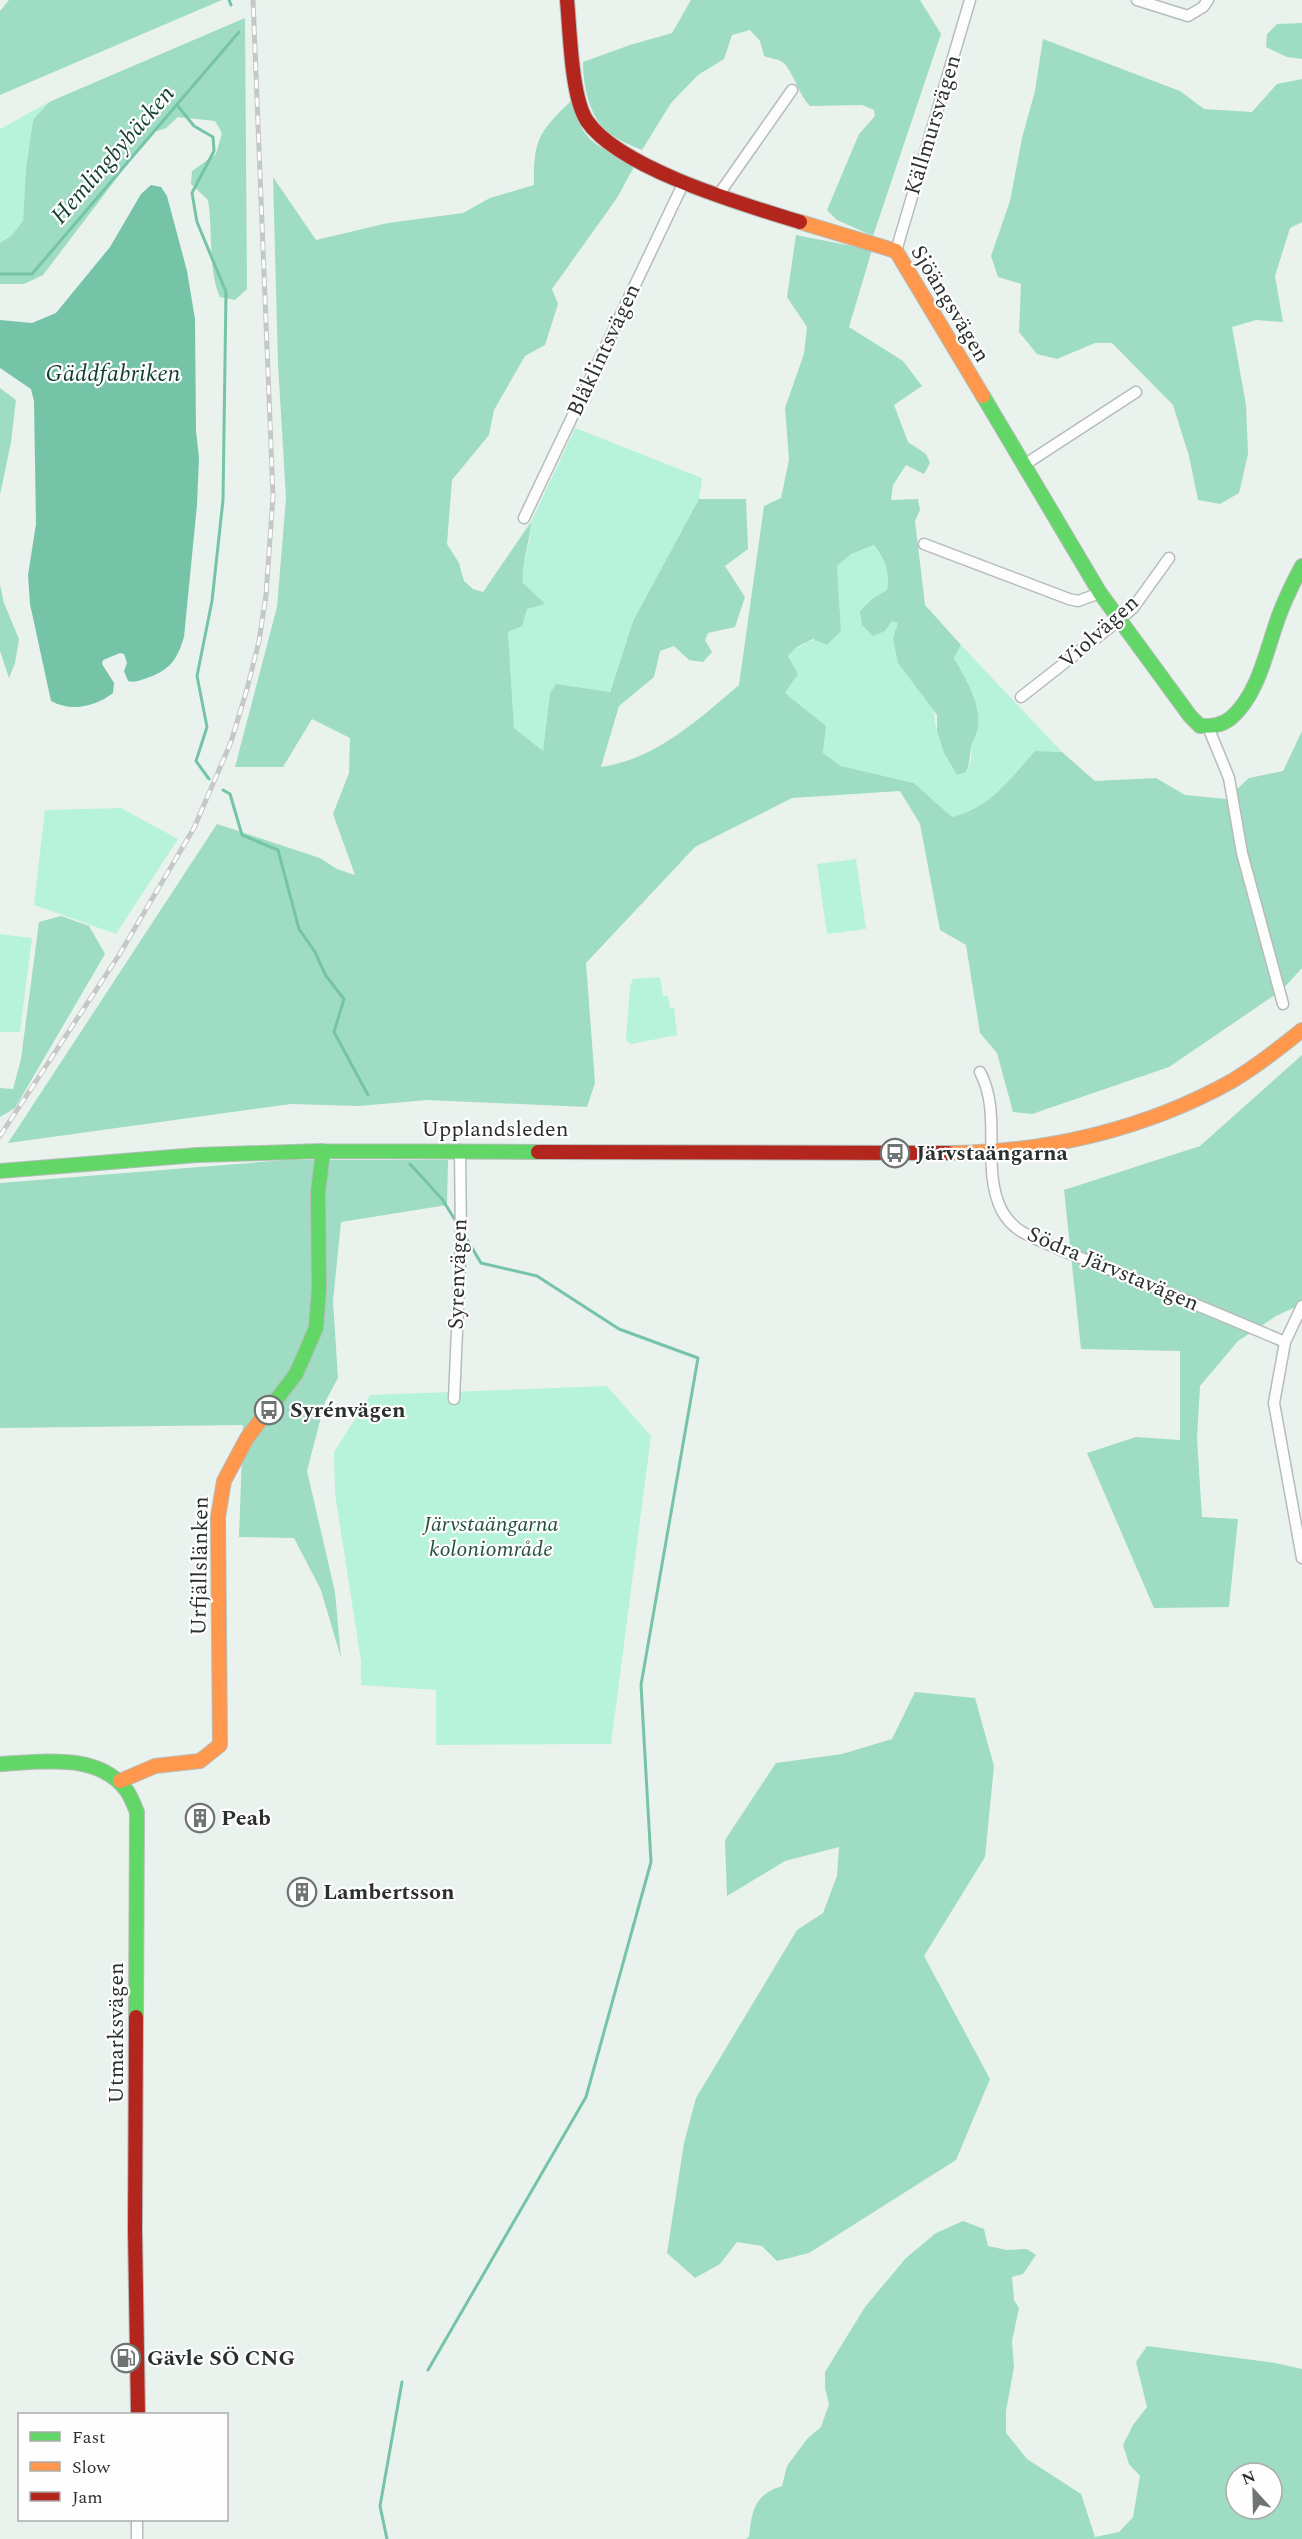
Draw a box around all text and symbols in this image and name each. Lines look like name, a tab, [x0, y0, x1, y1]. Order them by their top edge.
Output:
street label: Källmursvägen	[896, 51, 970, 199]
water label: Hemlingbybäcken	[42, 77, 184, 233]
street label: Sjöängsvägen	[902, 239, 998, 369]
street label: Blåklintsvägen	[559, 278, 649, 422]
water label: Gäddfabriken	[45, 356, 181, 392]
street label: Violvägen	[1052, 587, 1146, 677]
street label: Upplandsleden	[421, 1113, 569, 1146]
bus stop icon: Järvstaängarna	[879, 1137, 911, 1169]
place label: Järvstaängarna	[916, 1137, 1069, 1170]
street label: Syrenvägen	[440, 1218, 476, 1330]
street label: Södra Järvstavägen	[1022, 1218, 1204, 1320]
bus stop icon: Syrénvägen	[253, 1394, 285, 1426]
place label: Syrénvägen	[290, 1394, 406, 1427]
street label: Urfjällslänken	[182, 1496, 218, 1636]
park label: Järvstaängarna koloniområde	[421, 1508, 559, 1566]
building icon: Peab	[184, 1802, 216, 1834]
place label: Peab	[221, 1802, 271, 1835]
building icon: Lambertsson	[286, 1876, 318, 1908]
place label: Lambertsson	[323, 1876, 455, 1909]
street label: Utmarksvägen	[100, 1962, 133, 2104]
fuel station icon: Gävle SÖ CNG	[110, 2342, 142, 2374]
place label: Gävle SÖ CNG	[147, 2342, 295, 2375]
legend	[18, 2413, 228, 2521]
text: Fast	[72, 2424, 105, 2451]
text: Slow	[72, 2454, 111, 2481]
north arrow	[1224, 2461, 1284, 2521]
text: N	[1238, 2464, 1259, 2492]
text: Jam	[72, 2484, 103, 2511]

